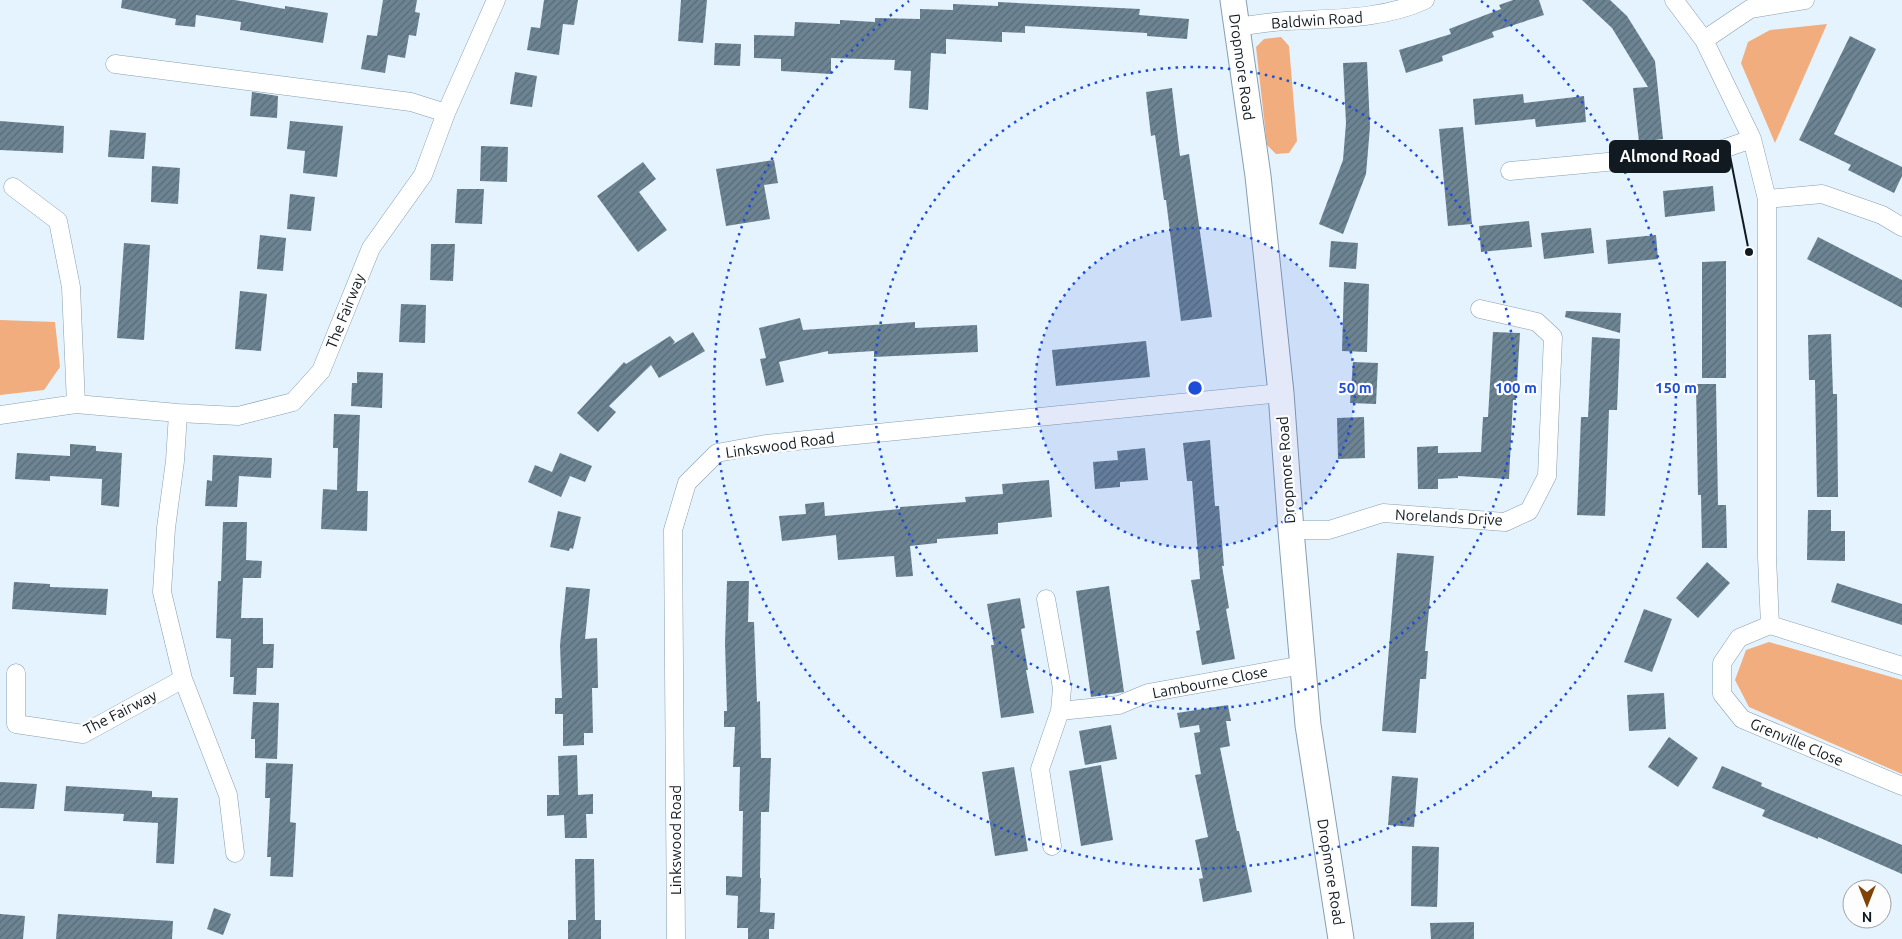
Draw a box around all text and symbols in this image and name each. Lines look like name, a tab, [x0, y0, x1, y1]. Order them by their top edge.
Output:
street label: Baldwin Road	[1271, 8, 1363, 32]
street label: Dropmore Road	[1226, 13, 1258, 121]
callout: Almond Road	[1610, 141, 1730, 172]
text: Almond Road	[1620, 147, 1720, 165]
street label: The Fairway	[322, 271, 368, 351]
centre of rings	[1186, 379, 1204, 397]
text: 50 m	[1338, 379, 1372, 396]
text: 100 m	[1495, 379, 1537, 396]
text: 150 m	[1655, 379, 1697, 396]
street label: Dropmore Road	[1274, 416, 1298, 524]
street label: Linkswood Road	[724, 429, 836, 461]
street label: Norelands Drive	[1395, 506, 1503, 528]
street label: Lambourne Close	[1151, 662, 1269, 702]
street label: The Fairway	[81, 686, 159, 738]
street label: Grenville Close	[1748, 715, 1846, 769]
street label: Linkswood Road	[667, 785, 684, 895]
street label: Dropmore Road	[1314, 818, 1348, 926]
north arrow	[1842, 879, 1892, 929]
text: N	[1862, 909, 1872, 925]

